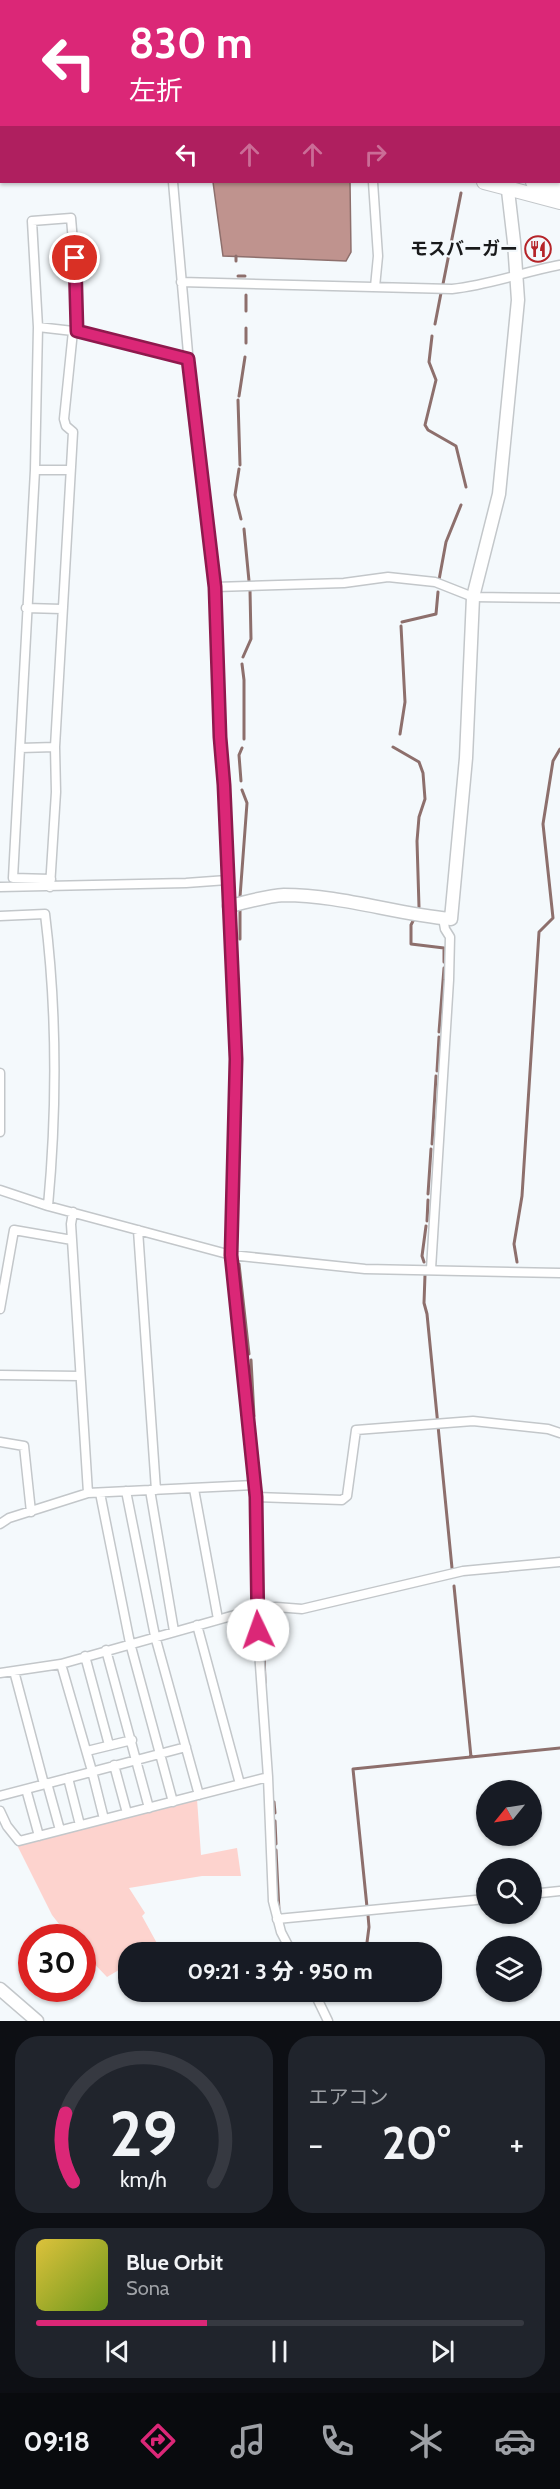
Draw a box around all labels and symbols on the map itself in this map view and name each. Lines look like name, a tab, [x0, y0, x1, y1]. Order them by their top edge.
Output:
pin	[49, 232, 100, 283]
restaurant icon: モスバーガー	[523, 234, 553, 264]
place label: モスバーガー	[410, 238, 518, 260]
position arrow	[226, 1598, 290, 1662]
north arrow	[476, 1780, 542, 1846]
speed limit sign: 30	[18, 1924, 96, 2002]

